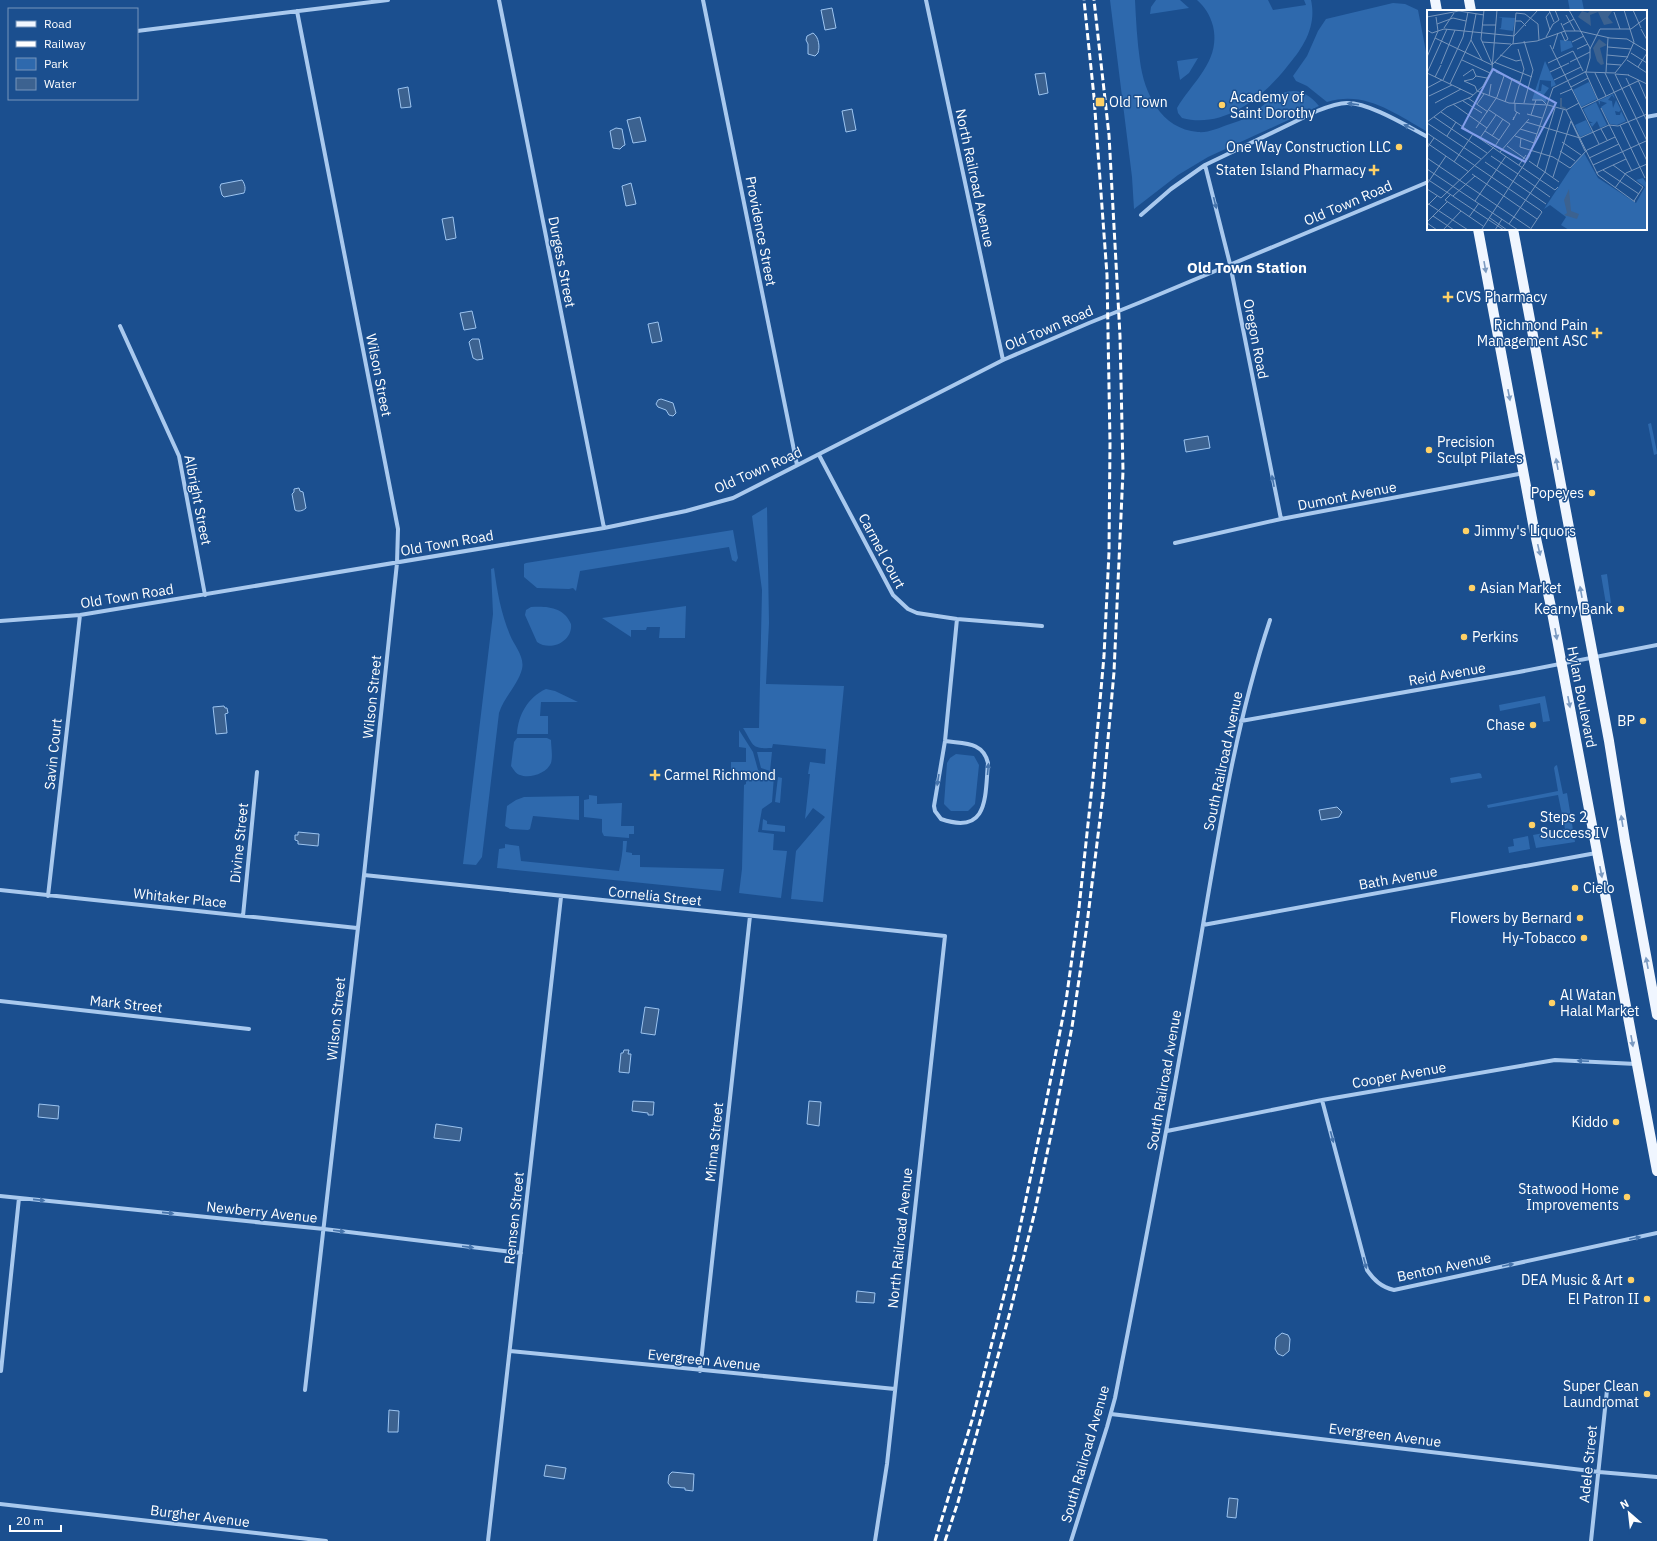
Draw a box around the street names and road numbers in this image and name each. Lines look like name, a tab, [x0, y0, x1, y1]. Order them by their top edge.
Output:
street label: North Railroad Avenue	[952, 107, 999, 249]
street label: Providence Street	[742, 174, 781, 288]
street label: Old Town Road	[1301, 176, 1395, 230]
street label: Durgess Street	[544, 215, 580, 309]
street label: Oregon Road	[1239, 297, 1273, 381]
street label: Old Town Road	[1002, 301, 1096, 355]
street label: Wilson Street	[362, 332, 396, 418]
street label: Old Town Road	[711, 443, 805, 497]
street label: Albright Street	[180, 453, 216, 547]
street label: Dumont Avenue	[1296, 478, 1398, 514]
street label: Carmel Court	[855, 510, 909, 592]
street label: Old Town Road	[399, 526, 495, 560]
street label: Old Town Road	[79, 580, 175, 612]
street label: Hylan Boulevard	[1563, 645, 1601, 749]
street label: Wilson Street	[359, 654, 385, 740]
street label: Reid Avenue	[1407, 658, 1487, 690]
street label: South Railroad Avenue	[1199, 689, 1247, 832]
street label: Savin Court	[40, 717, 66, 791]
street label: Divine Street	[226, 802, 252, 884]
street label: Bath Avenue	[1357, 862, 1439, 894]
street label: Cornelia Street	[607, 882, 703, 910]
street label: Whitaker Place	[132, 884, 228, 912]
street label: Wilson Street	[323, 976, 349, 1062]
street label: Mark Street	[89, 991, 163, 1017]
street label: South Railroad Avenue	[1143, 1008, 1185, 1152]
street label: Cooper Avenue	[1350, 1058, 1448, 1092]
street label: Minna Street	[701, 1101, 727, 1183]
street label: North Railroad Avenue	[884, 1167, 916, 1309]
street label: Remsen Street	[500, 1171, 528, 1265]
street label: Newberry Avenue	[206, 1197, 319, 1227]
street label: Benton Avenue	[1395, 1248, 1493, 1286]
street label: Evergreen Avenue	[647, 1345, 762, 1375]
street label: South Railroad Avenue	[1057, 1383, 1113, 1525]
street label: Evergreen Avenue	[1328, 1419, 1443, 1451]
street label: Adele Street	[1575, 1424, 1601, 1504]
street label: Burgher Avenue	[149, 1501, 251, 1531]

